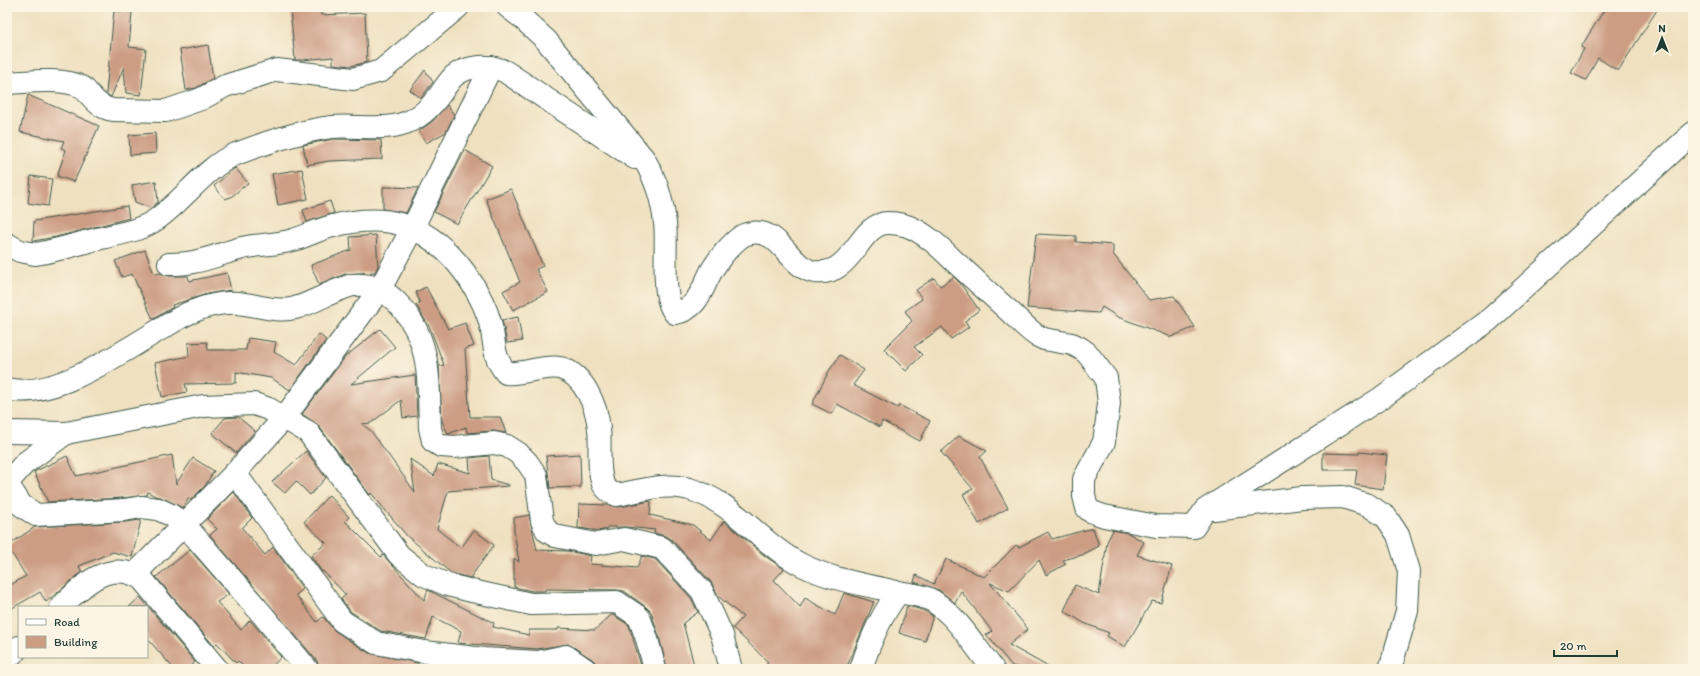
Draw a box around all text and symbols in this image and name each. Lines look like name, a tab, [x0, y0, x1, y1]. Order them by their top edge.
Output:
north arrow	[1642, 18, 1682, 58]
text: N	[1658, 22, 1666, 35]
legend	[18, 606, 148, 658]
text: Road	[54, 615, 80, 629]
scale bar	[1554, 632, 1617, 658]
text: Building	[54, 635, 98, 649]
text: 20 m	[1560, 639, 1587, 653]

